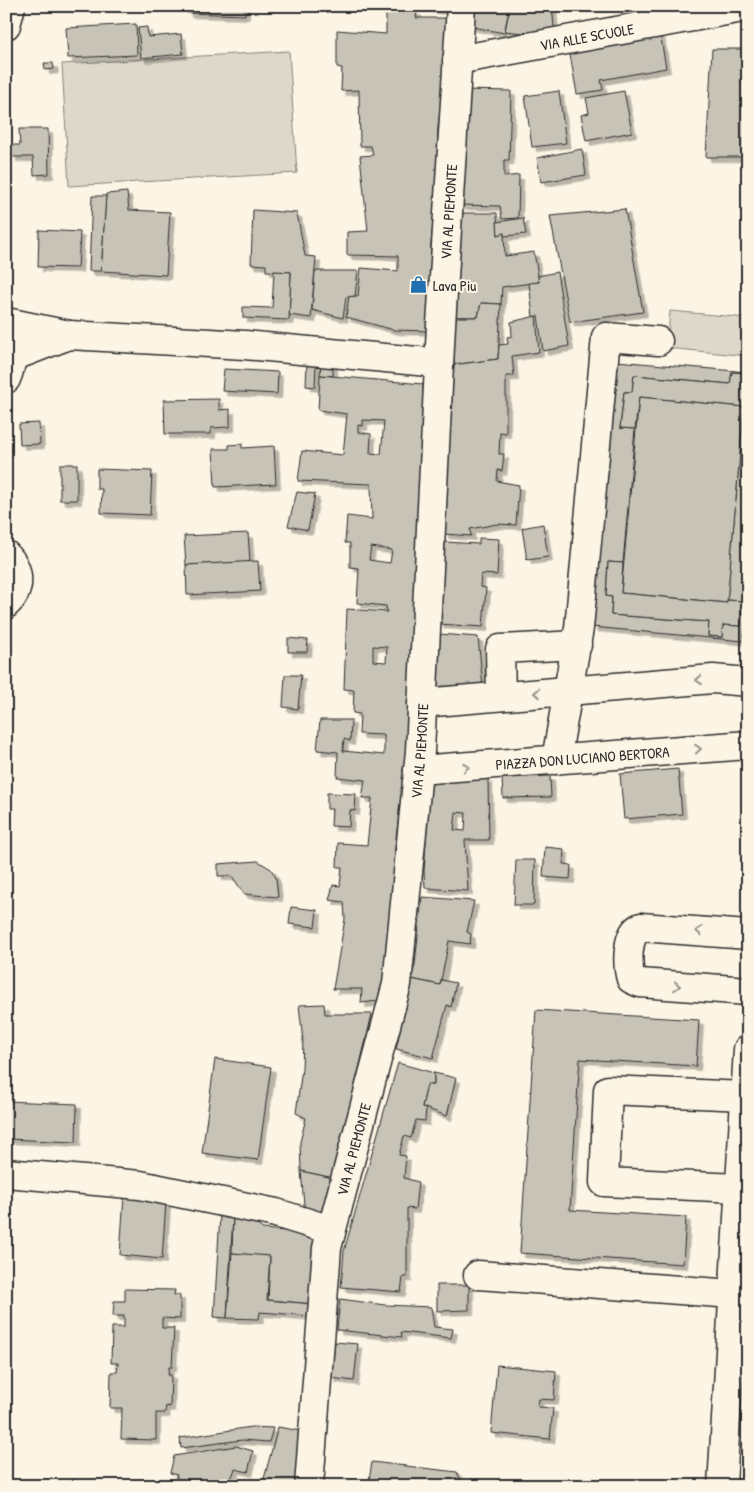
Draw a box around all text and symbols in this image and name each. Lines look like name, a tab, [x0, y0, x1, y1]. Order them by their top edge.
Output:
street label: VIA ALLE SCUOLE	[538, 17, 636, 55]
street label: VIA AL PIEMONTE	[435, 163, 462, 260]
shop icon: Lava Piu	[409, 275, 429, 295]
place label: Lava Piu	[433, 275, 476, 296]
one-way arrow	[695, 675, 703, 686]
one-way arrow	[533, 688, 541, 699]
street label: VIA AL PIEMONTE	[405, 702, 433, 799]
street label: PIAZZA DON LUCIANO BERTORA	[495, 740, 671, 775]
one-way arrow	[694, 743, 702, 754]
one-way arrow	[462, 761, 470, 772]
one-way arrow	[695, 926, 703, 937]
one-way arrow	[673, 980, 681, 991]
street label: VIA AL PIEMONTE	[331, 1100, 376, 1198]

